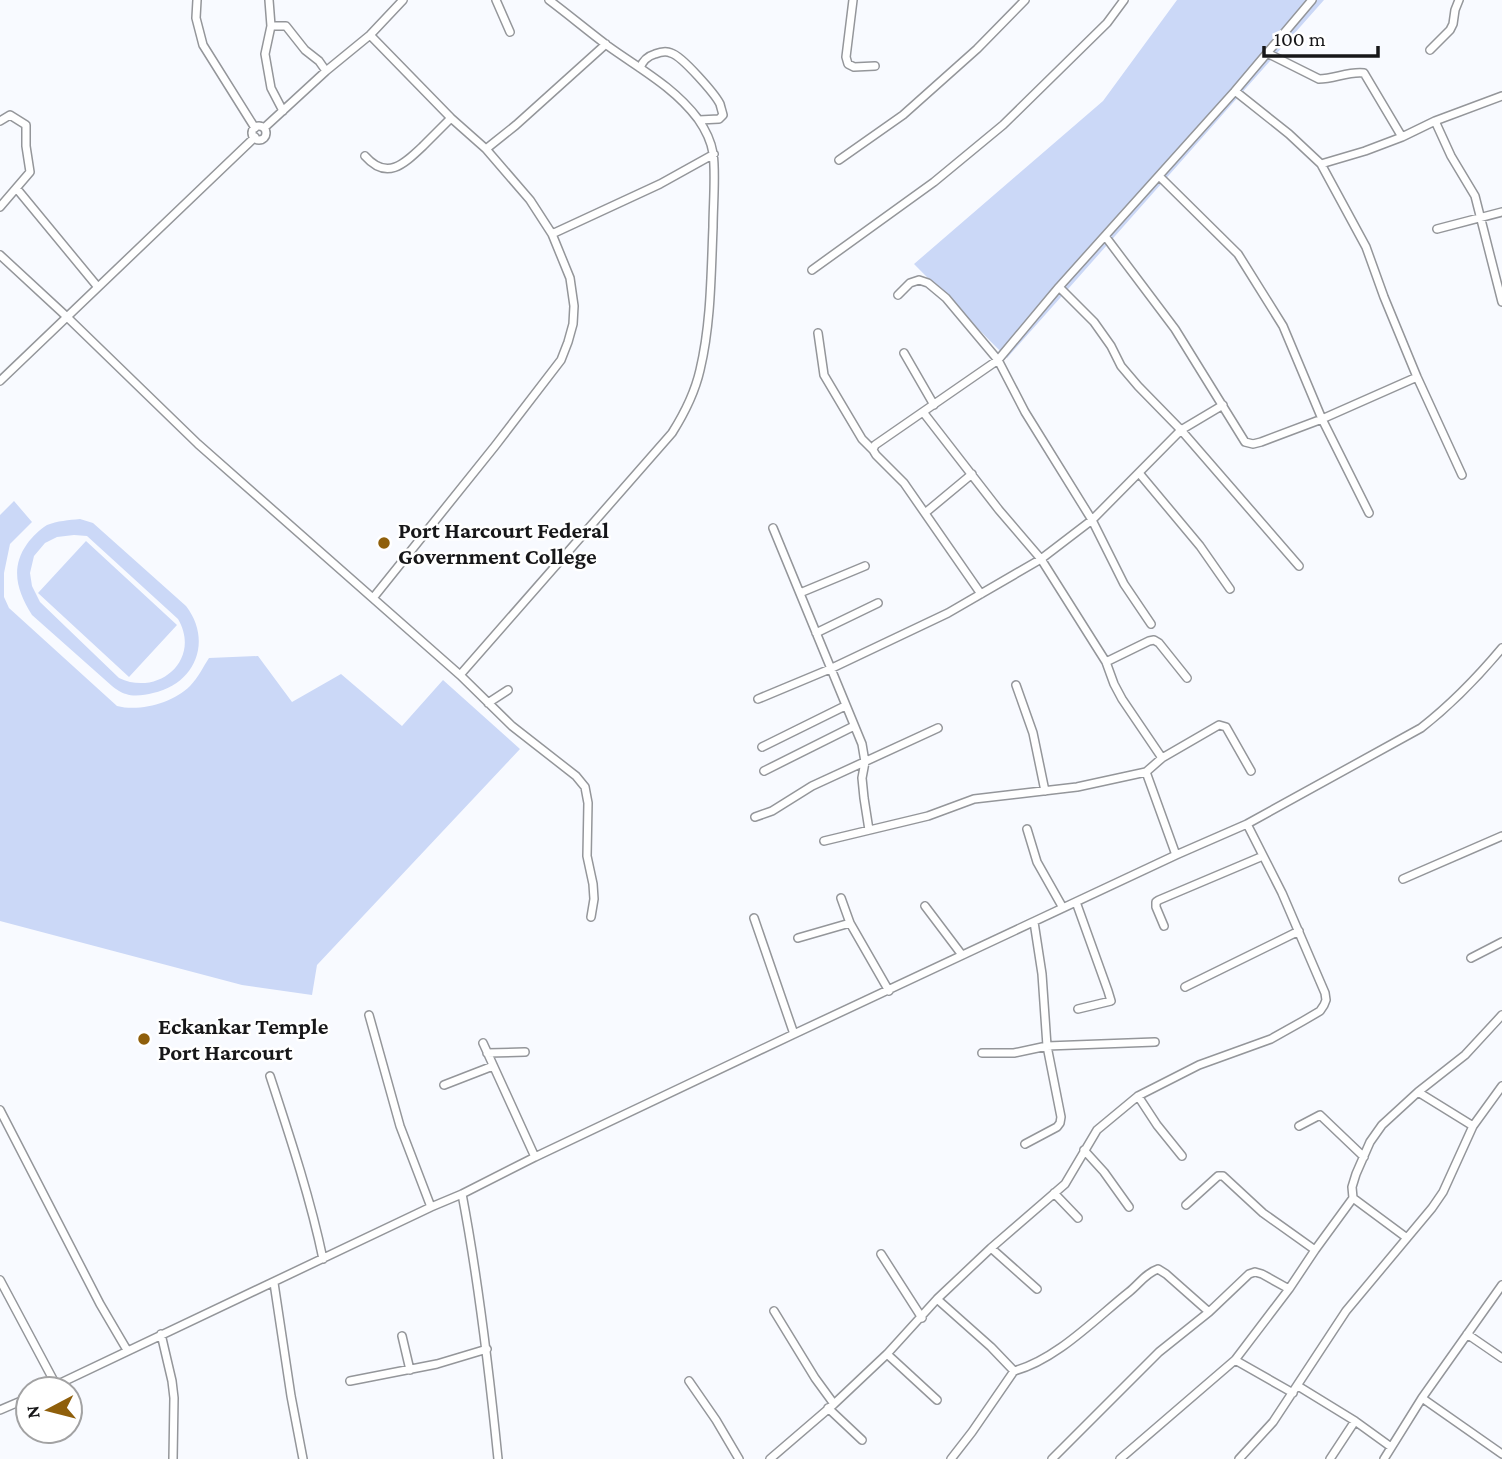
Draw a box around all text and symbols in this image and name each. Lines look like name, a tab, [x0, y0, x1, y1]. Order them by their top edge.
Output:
scale bar	[1264, 14, 1378, 58]
text: 100 m	[1274, 27, 1326, 51]
place label: Port Harcourt Federal Government College	[398, 517, 609, 569]
marker: Port Harcourt Federal Government College	[376, 535, 392, 551]
place label: Eckankar Temple Port Harcourt	[158, 1013, 329, 1065]
marker: Eckankar Temple Port Harcourt	[136, 1031, 152, 1047]
north arrow	[14, 1375, 84, 1445]
text: N	[21, 1404, 44, 1420]

